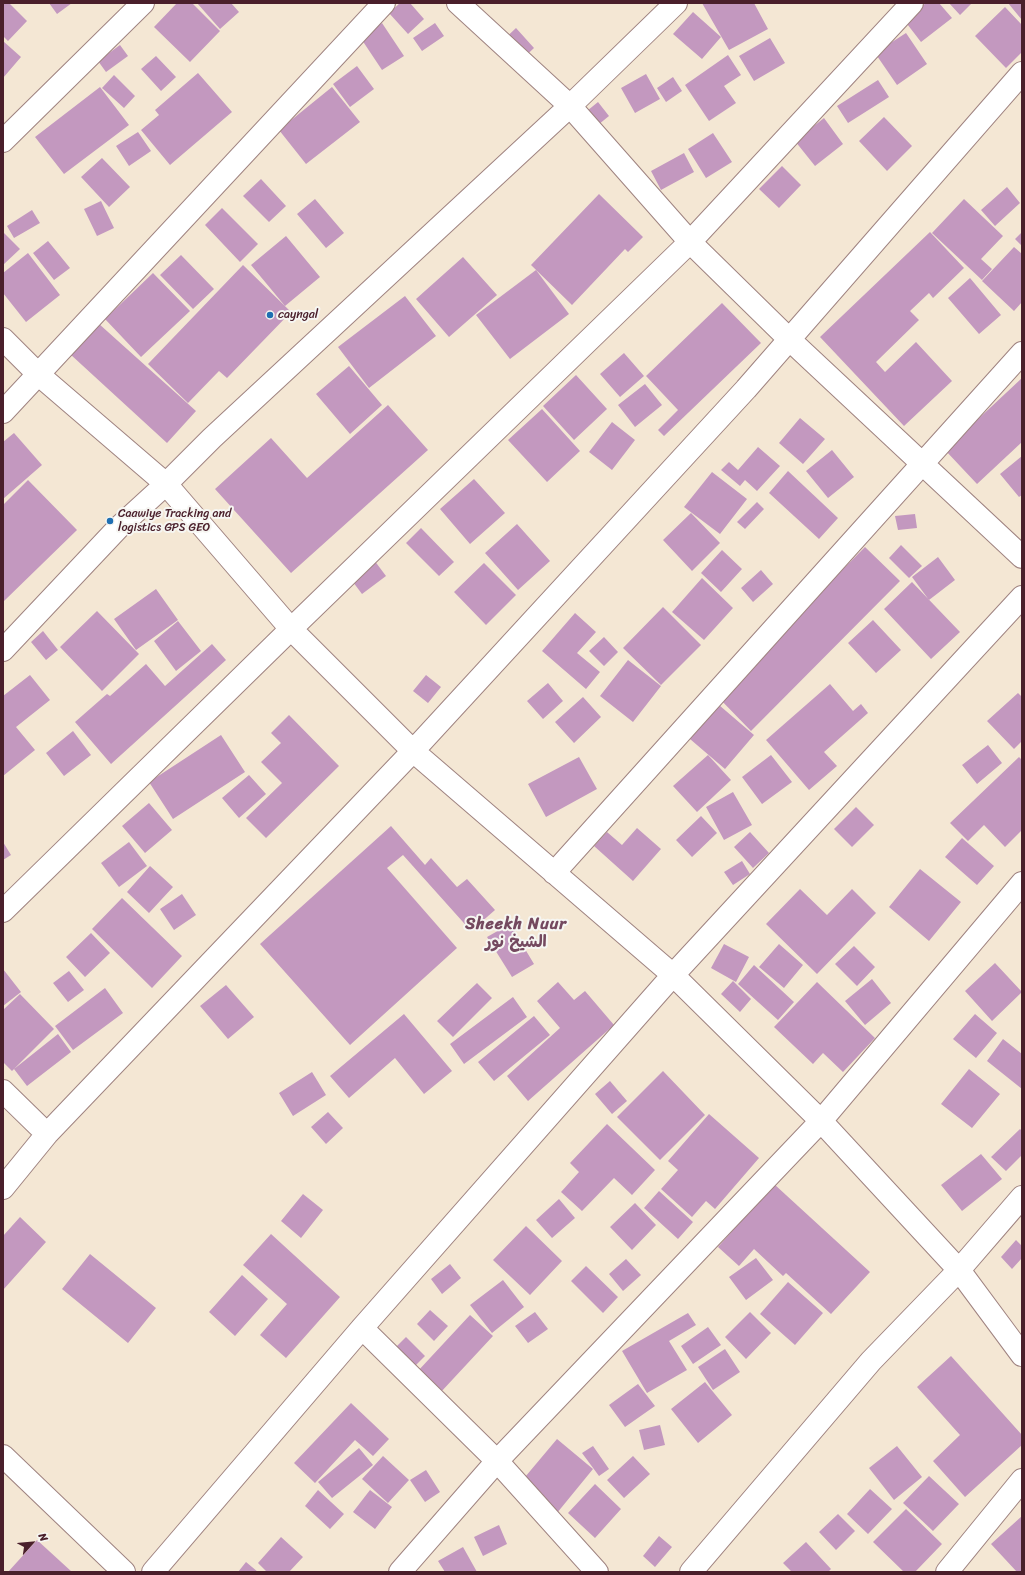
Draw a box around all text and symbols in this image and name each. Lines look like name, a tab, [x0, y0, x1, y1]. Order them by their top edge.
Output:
place label: cayngal	[278, 308, 318, 322]
marker: cayngal	[265, 310, 275, 320]
place label: Caawiye Tracking and logistics GPS GEO	[118, 507, 231, 535]
marker: Caawiye Tracking and logistics GPS GEO	[105, 516, 115, 526]
district label: Sheekh Nuur الشيخ نور	[465, 915, 567, 953]
north arrow	[12, 1523, 52, 1563]
text: N	[33, 1530, 53, 1545]

